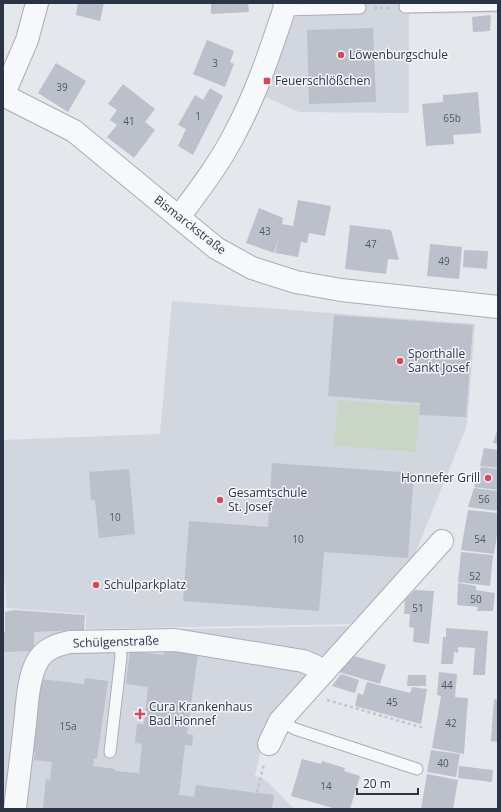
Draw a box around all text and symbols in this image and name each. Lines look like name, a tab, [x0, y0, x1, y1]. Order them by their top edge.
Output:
place label: Löwenburgschule	[349, 46, 448, 63]
marker: Löwenburgschule	[336, 50, 346, 60]
house number: 3	[212, 56, 218, 70]
place label: Feuerschlößchen	[275, 72, 371, 89]
marker: Feuerschlößchen	[262, 76, 272, 86]
house number: 39	[56, 80, 68, 94]
house number: 1	[195, 109, 201, 123]
house number: 65b	[443, 111, 461, 125]
house number: 41	[123, 114, 135, 128]
street label: Bismarckstraße	[151, 191, 230, 258]
house number: 43	[259, 224, 271, 238]
house number: 47	[365, 237, 377, 251]
house number: 49	[438, 254, 450, 268]
place label: Sporthalle Sankt Josef	[408, 345, 470, 376]
marker: Sporthalle Sankt Josef	[395, 356, 405, 366]
place label: Honnefer Grill	[401, 469, 480, 486]
marker: Honnefer Grill	[483, 473, 493, 483]
place label: Gesamtschule St. Josef	[228, 484, 307, 515]
house number: 56	[478, 492, 490, 506]
marker: Gesamtschule St. Josef	[215, 495, 225, 505]
house number: 10	[109, 510, 121, 524]
house number: 10	[292, 532, 304, 546]
house number: 54	[474, 532, 486, 546]
house number: 52	[469, 569, 481, 583]
place label: Schulparkplatz	[104, 576, 187, 593]
marker: Schulparkplatz	[91, 580, 101, 590]
house number: 50	[470, 592, 482, 606]
house number: 51	[412, 601, 424, 615]
street label: Schülgenstraße	[72, 631, 160, 652]
house number: 44	[441, 678, 453, 692]
house number: 45	[386, 695, 398, 709]
place label: Cura Krankenhaus Bad Honnef	[149, 698, 253, 729]
marker: Cura Krankenhaus Bad Honnef	[134, 708, 146, 720]
house number: 42	[445, 716, 457, 730]
house number: 15a	[60, 719, 77, 733]
house number: 40	[437, 756, 449, 770]
scale bar	[357, 770, 418, 796]
text: 20 m	[363, 775, 391, 792]
house number: 14	[320, 779, 332, 793]

